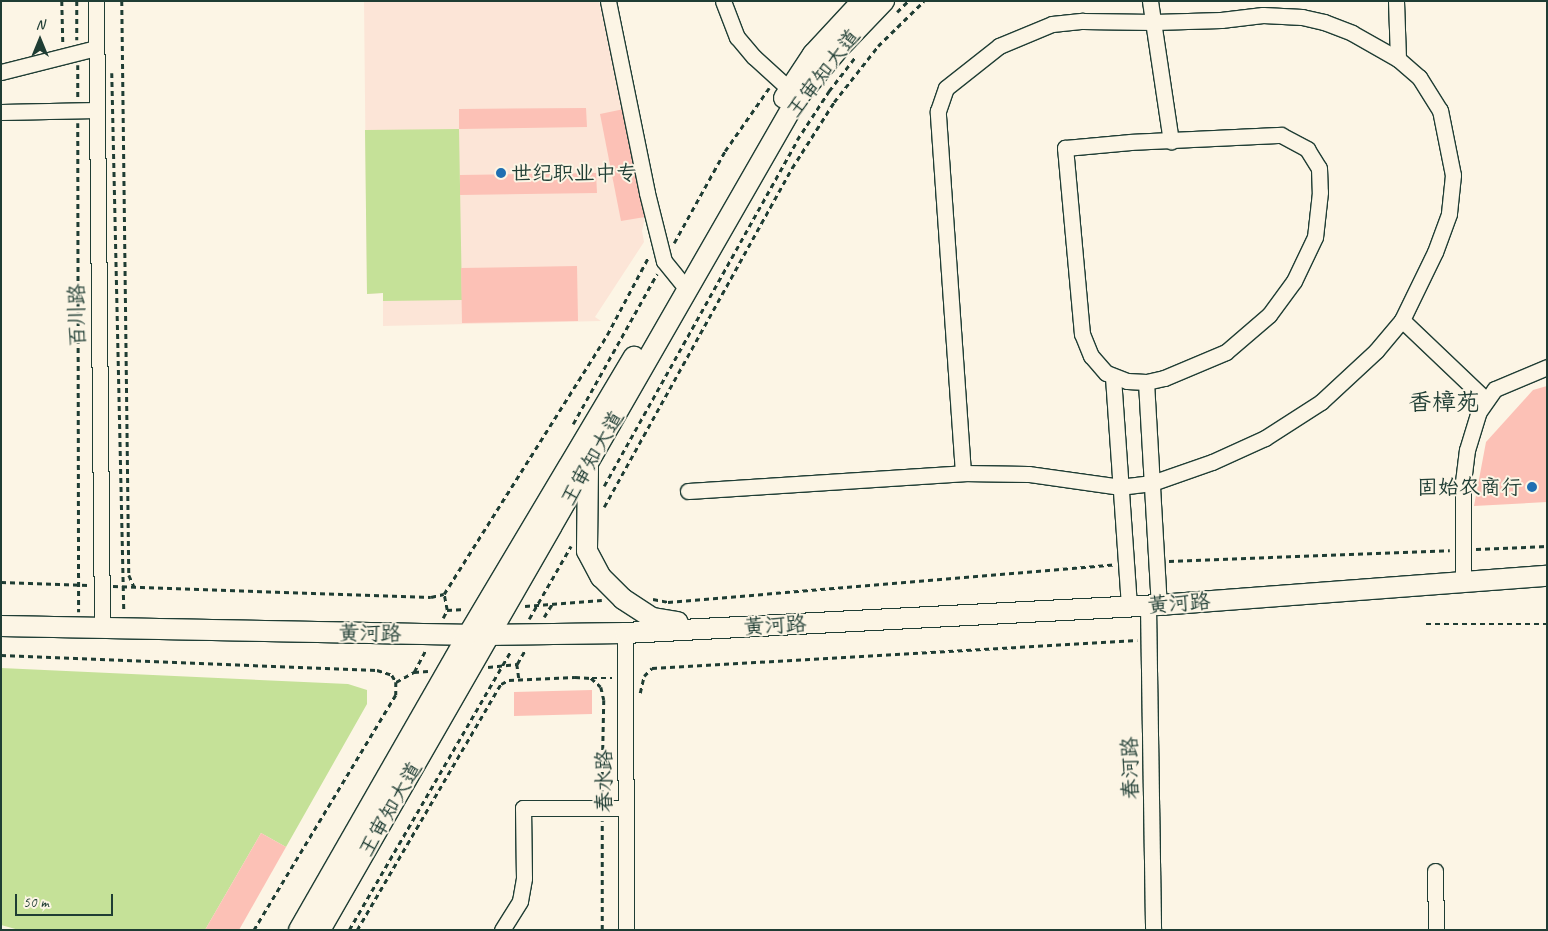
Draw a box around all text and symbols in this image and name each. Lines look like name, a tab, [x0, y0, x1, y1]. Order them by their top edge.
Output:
north arrow	[15, 15, 65, 65]
text: N	[36, 16, 44, 33]
street label: 王审知大道	[781, 24, 865, 122]
place label: 世纪职业中专	[511, 160, 637, 186]
marker: 世纪职业中专	[495, 167, 507, 179]
street label: 百川路	[64, 283, 90, 347]
district label: 香樟苑	[1408, 389, 1480, 417]
street label: 王审知大道	[555, 406, 629, 510]
place label: 固始农商行	[1417, 474, 1522, 500]
marker: 固始农商行	[1526, 481, 1538, 493]
street label: 黄河路	[1147, 588, 1211, 618]
street label: 黄河路	[743, 611, 807, 639]
street label: 黄河路	[338, 620, 402, 646]
street label: 春河路	[1117, 736, 1143, 800]
street label: 春水路	[591, 750, 617, 812]
street label: 王审知大道	[353, 757, 427, 861]
scale bar	[18, 884, 115, 916]
text: 50 m	[23, 893, 49, 912]

